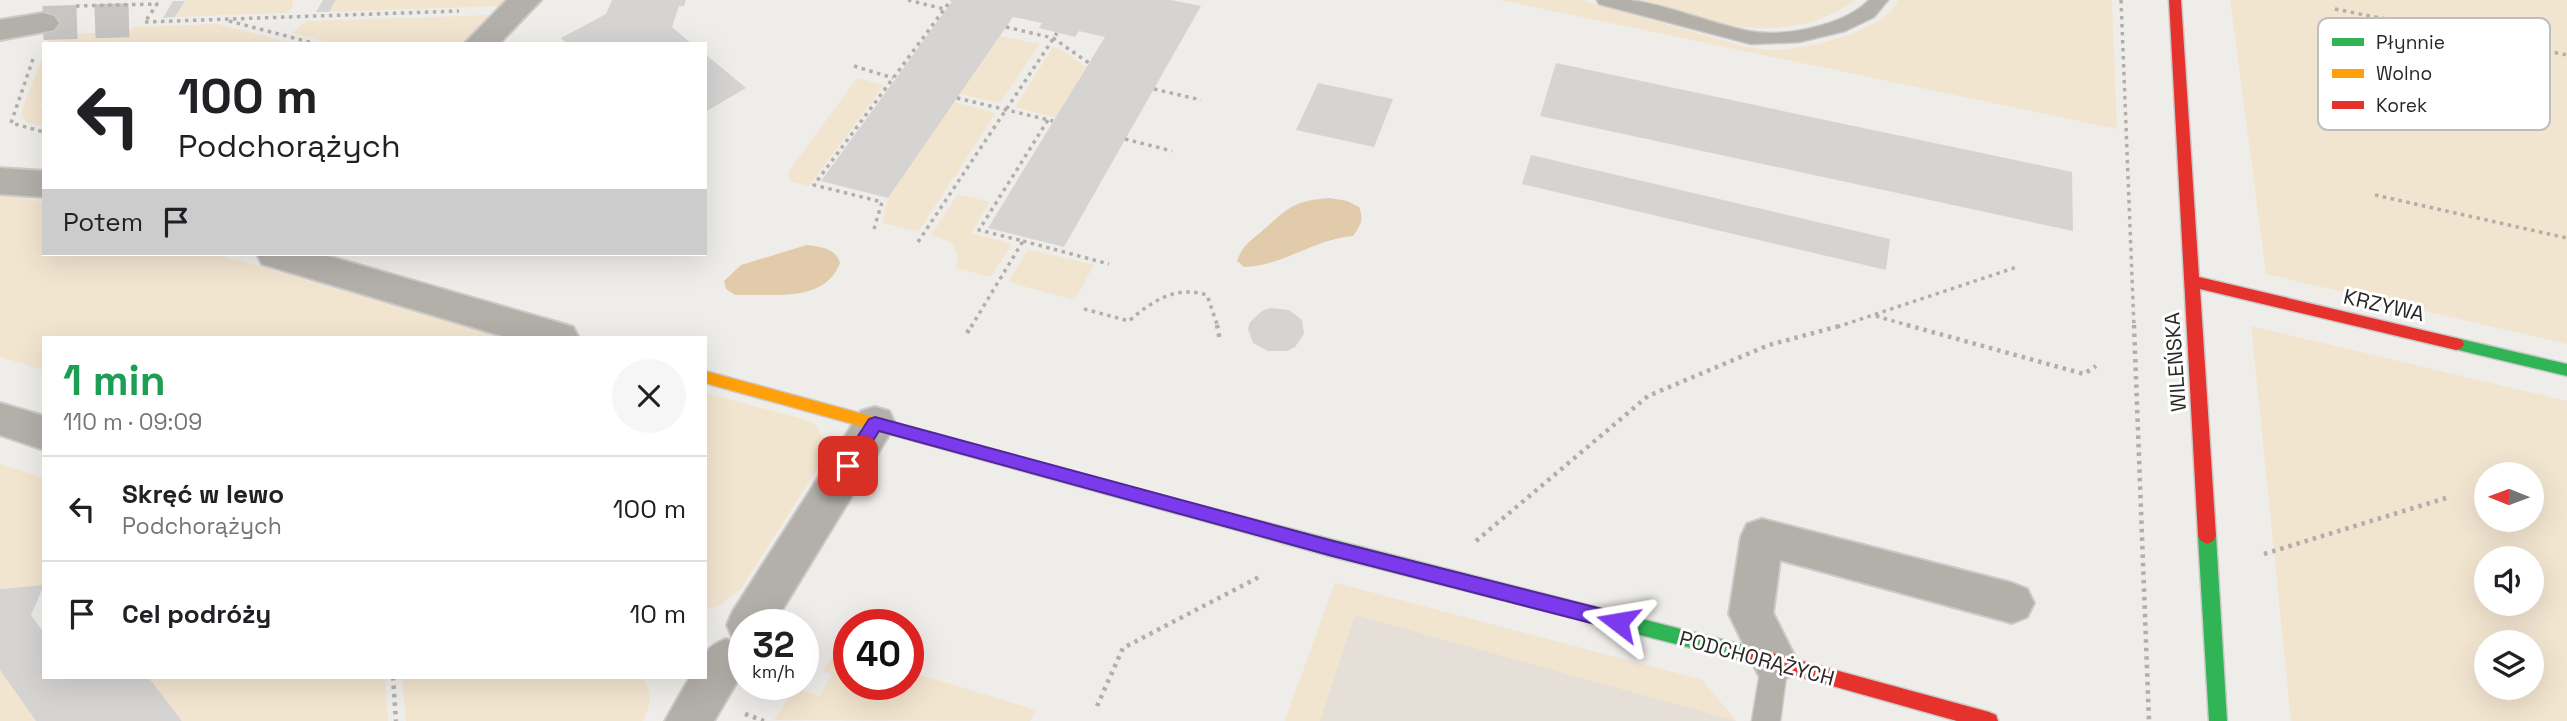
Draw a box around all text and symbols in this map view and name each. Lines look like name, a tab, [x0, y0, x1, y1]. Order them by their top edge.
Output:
legend	[2318, 18, 2550, 130]
text: Płynnie	[2376, 30, 2445, 55]
text: Wolno	[2376, 61, 2432, 86]
text: 100 m	[178, 65, 318, 127]
icon: left	[63, 70, 154, 161]
text: Korek	[2376, 93, 2427, 118]
text: Podchorążych	[178, 126, 401, 166]
icon: arrive	[157, 203, 195, 241]
text: Potem	[63, 205, 143, 239]
street label: KRZYWA	[2341, 283, 2427, 327]
street label: WILEŃSKA	[2158, 311, 2192, 413]
text: 1 min	[63, 354, 166, 407]
button: close	[612, 359, 686, 433]
text: 110 m · 09:09	[63, 407, 202, 437]
pin	[818, 436, 878, 496]
icon: arrive	[829, 447, 867, 485]
north arrow	[2474, 462, 2544, 532]
map controls	[2474, 462, 2544, 700]
text: Skręć w lewo	[122, 477, 284, 511]
icon: left	[63, 490, 101, 528]
text: 100 m	[613, 492, 686, 526]
text: Podchorążych	[122, 511, 282, 541]
button: sound	[2474, 546, 2544, 616]
position arrow	[1581, 585, 1655, 659]
icon: arrive	[63, 595, 101, 633]
text: Cel podróży	[122, 597, 271, 631]
text: 10 m	[629, 597, 686, 631]
speed limit sign: 40	[833, 609, 924, 700]
text: 32	[752, 623, 795, 667]
street label: PODCHORĄŻYCH	[1676, 624, 1838, 692]
button: layers	[2474, 630, 2544, 700]
text: km/h	[752, 660, 795, 683]

